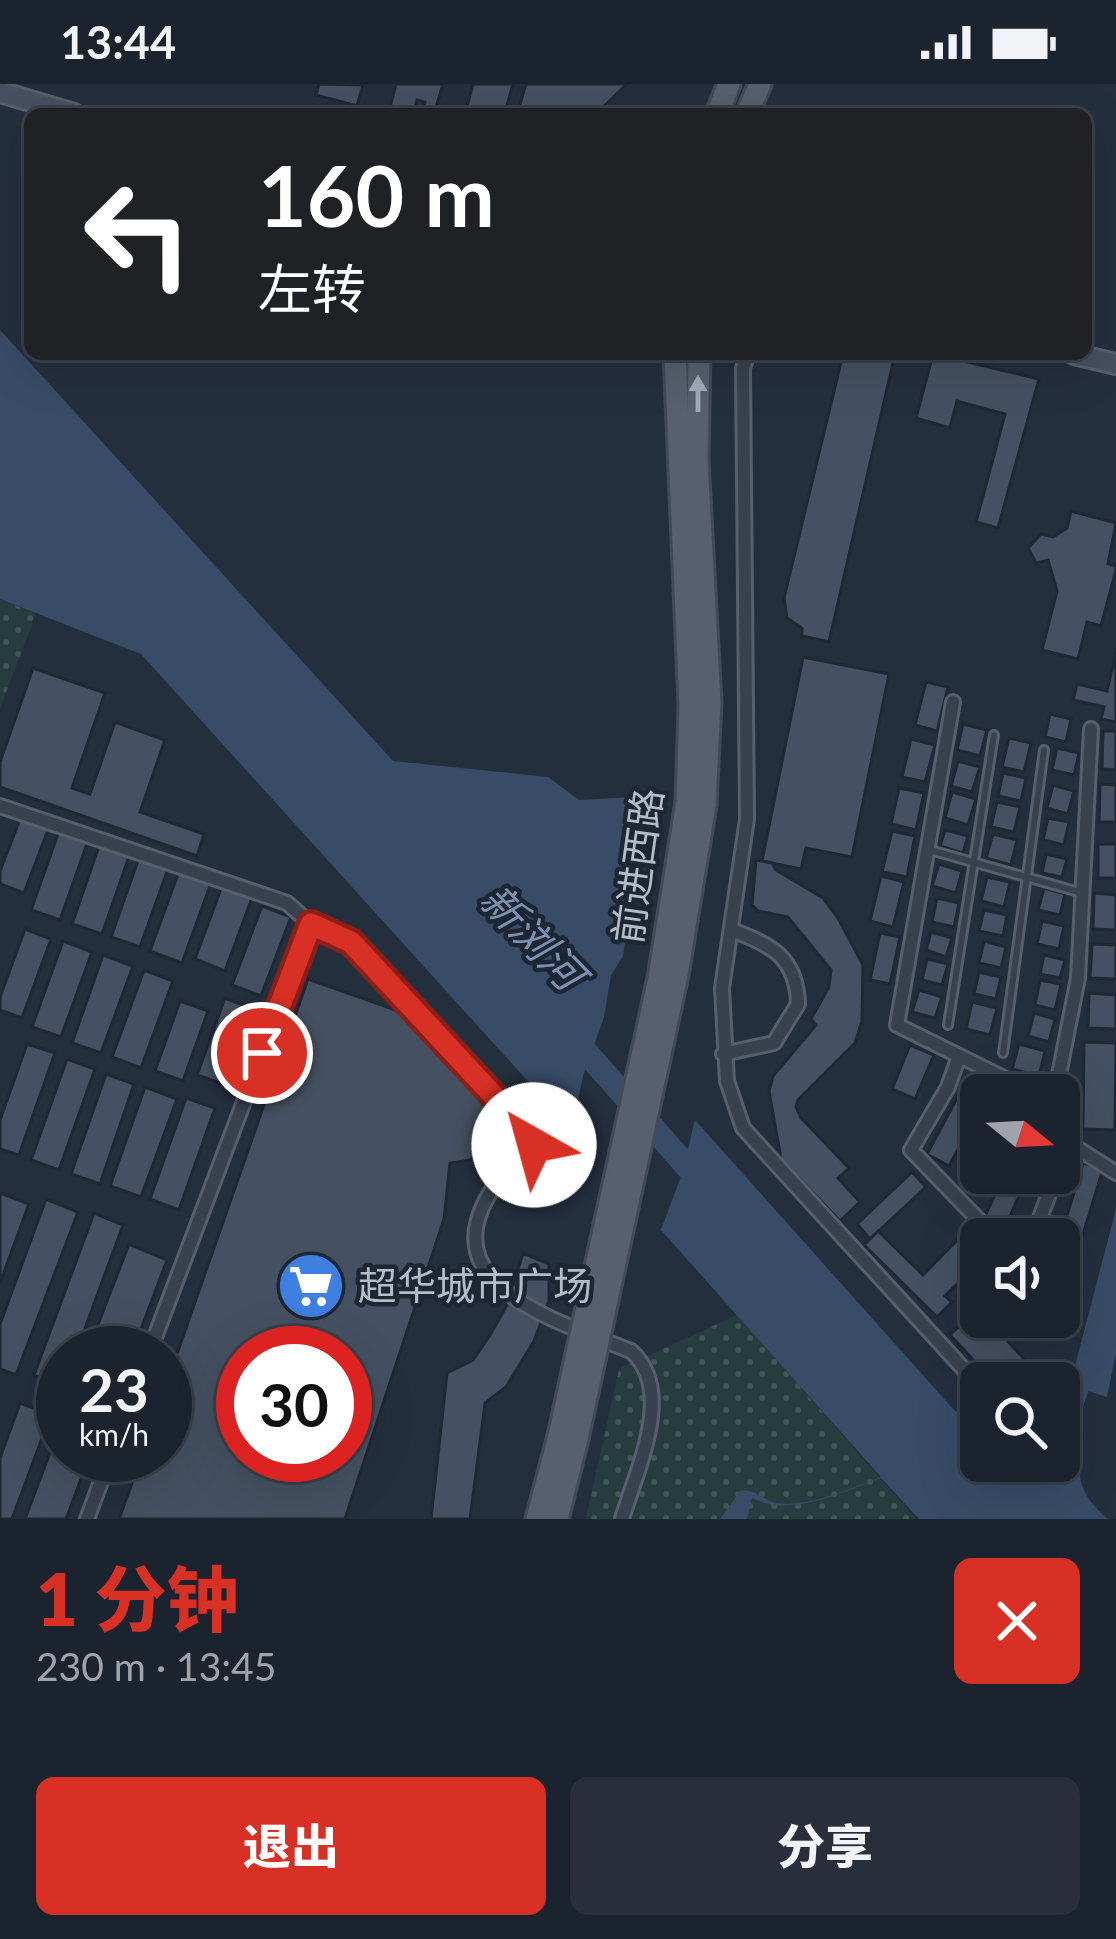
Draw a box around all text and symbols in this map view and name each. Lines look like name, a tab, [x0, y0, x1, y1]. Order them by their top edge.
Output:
text: 13:44	[60, 15, 176, 69]
text: 160 m	[258, 144, 495, 245]
icon: left	[60, 156, 216, 312]
text: 左转	[258, 256, 366, 321]
one-way arrow	[688, 374, 707, 412]
street label: 前进西路	[603, 785, 671, 946]
water label: 新浏河	[471, 874, 599, 1004]
pin	[211, 1002, 313, 1104]
icon: arrive	[229, 1020, 295, 1086]
north arrow	[960, 1074, 1080, 1194]
map controls	[960, 1074, 1080, 1482]
position arrow	[471, 1082, 597, 1208]
button: sound	[960, 1218, 1080, 1338]
supermarket icon: 超华城市广场	[276, 1251, 346, 1321]
place label: 超华城市广场	[358, 1262, 592, 1308]
speed limit sign: 30	[216, 1326, 372, 1482]
text: 23	[79, 1353, 149, 1425]
button: search	[960, 1362, 1080, 1482]
text: km/h	[79, 1416, 149, 1452]
text: 1 分钟	[36, 1555, 238, 1641]
button: close	[954, 1558, 1080, 1684]
text: 230 m · 13:45	[36, 1643, 276, 1689]
button: 退出	[36, 1777, 546, 1915]
button: 分享	[570, 1777, 1080, 1915]

